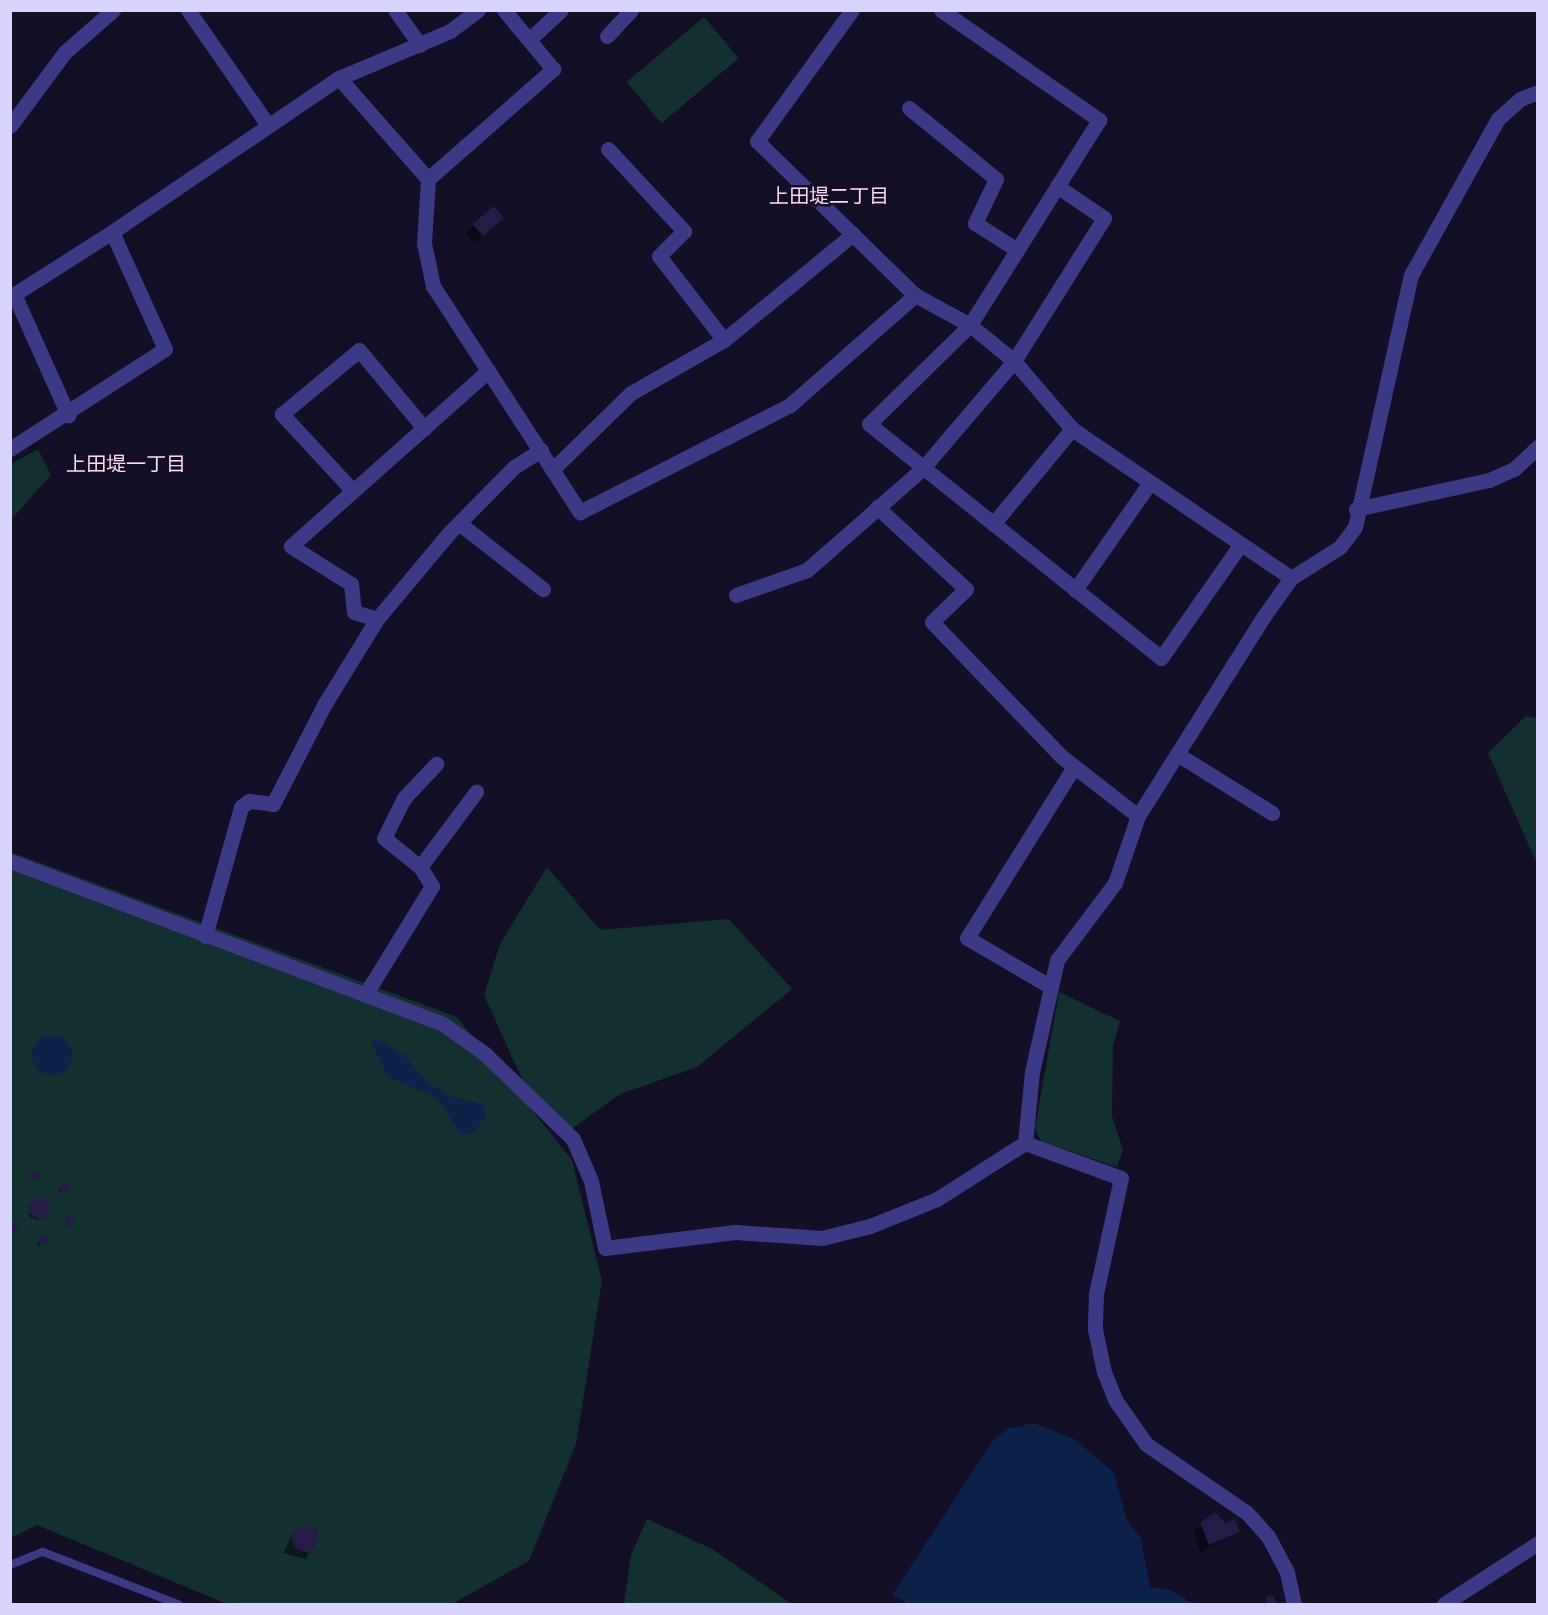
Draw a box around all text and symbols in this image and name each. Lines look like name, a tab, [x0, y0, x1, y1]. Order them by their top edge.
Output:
district label: 上田堤二丁目	[769, 183, 889, 207]
district label: 上田堤一丁目	[66, 451, 186, 475]

